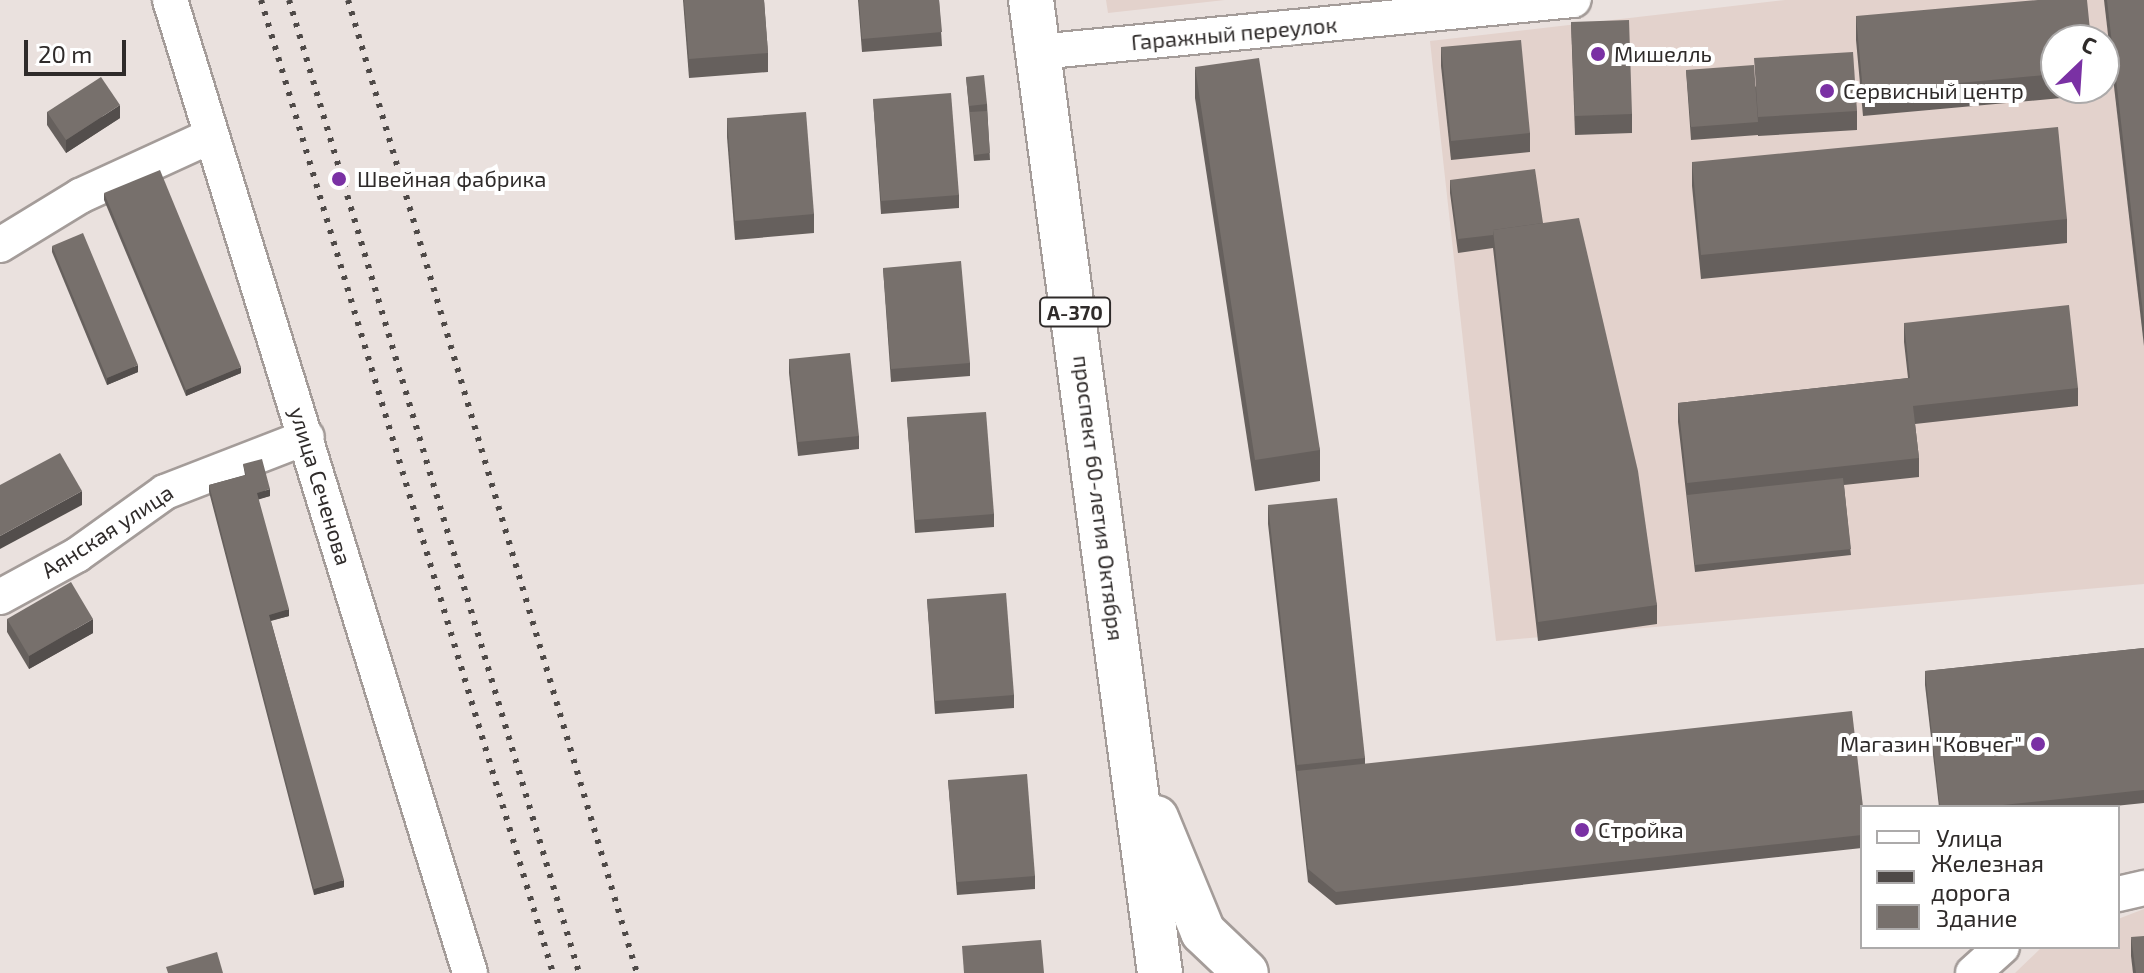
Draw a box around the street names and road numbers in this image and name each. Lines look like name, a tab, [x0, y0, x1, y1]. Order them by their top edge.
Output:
street label: Гаражный переулок	[1130, 11, 1338, 55]
road number: А-370	[1039, 296, 1111, 328]
street label: проспект 60-летия Октября	[1068, 354, 1130, 642]
street label: улица Сеченова	[284, 404, 358, 568]
street label: Аянская улица	[36, 479, 178, 583]

